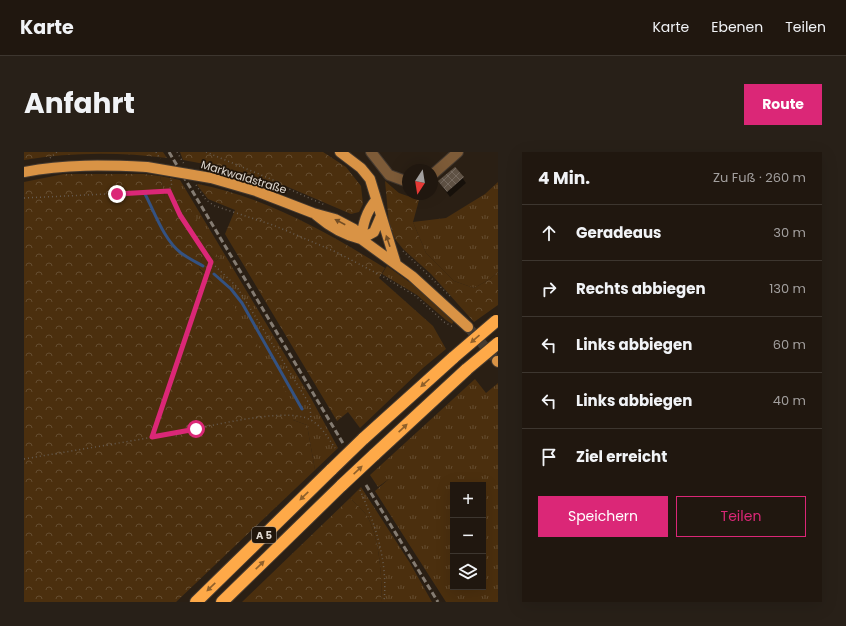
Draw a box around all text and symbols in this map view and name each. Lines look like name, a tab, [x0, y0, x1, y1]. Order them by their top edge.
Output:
text: Karte	[20, 14, 74, 41]
text: Karte	[652, 17, 689, 37]
text: Ebenen	[711, 17, 763, 37]
text: Teilen	[785, 17, 826, 37]
text: Anfahrt	[24, 84, 135, 123]
button: Route	[744, 84, 822, 125]
street label: Markwaldstraße	[199, 156, 289, 198]
north arrow	[402, 164, 438, 200]
text: 4 Min.	[538, 166, 590, 190]
text: Zu Fuß · 260 m	[713, 168, 806, 187]
route end	[108, 185, 126, 203]
one-way arrow	[334, 218, 346, 225]
icon: ahead	[538, 222, 560, 244]
text: Geradeaus	[576, 222, 661, 243]
text: 30 m	[773, 223, 806, 242]
one-way arrow	[385, 234, 391, 246]
icon: right	[538, 278, 560, 300]
text: Rechts abbiegen	[576, 278, 706, 299]
text: 130 m	[769, 279, 806, 298]
icon: left	[538, 334, 560, 356]
text: Links abbiegen	[576, 334, 692, 355]
one-way arrow	[470, 335, 480, 344]
text: 60 m	[773, 335, 806, 354]
one-way arrow	[420, 379, 430, 388]
icon: left	[538, 390, 560, 412]
text: Links abbiegen	[576, 390, 692, 411]
text: 40 m	[773, 391, 806, 410]
route start	[187, 420, 205, 438]
one-way arrow	[397, 424, 408, 433]
icon: arrive	[538, 446, 560, 468]
text: Ziel erreicht	[576, 446, 667, 467]
one-way arrow	[353, 465, 363, 475]
map controls	[450, 482, 486, 590]
button: +	[450, 482, 486, 518]
one-way arrow	[299, 491, 309, 501]
button: Speichern	[538, 496, 668, 537]
button: Teilen	[676, 496, 806, 537]
button: −	[450, 518, 486, 554]
road number: A 5	[252, 527, 276, 543]
button: layers	[450, 554, 486, 590]
one-way arrow	[255, 560, 265, 570]
one-way arrow	[206, 582, 216, 592]

